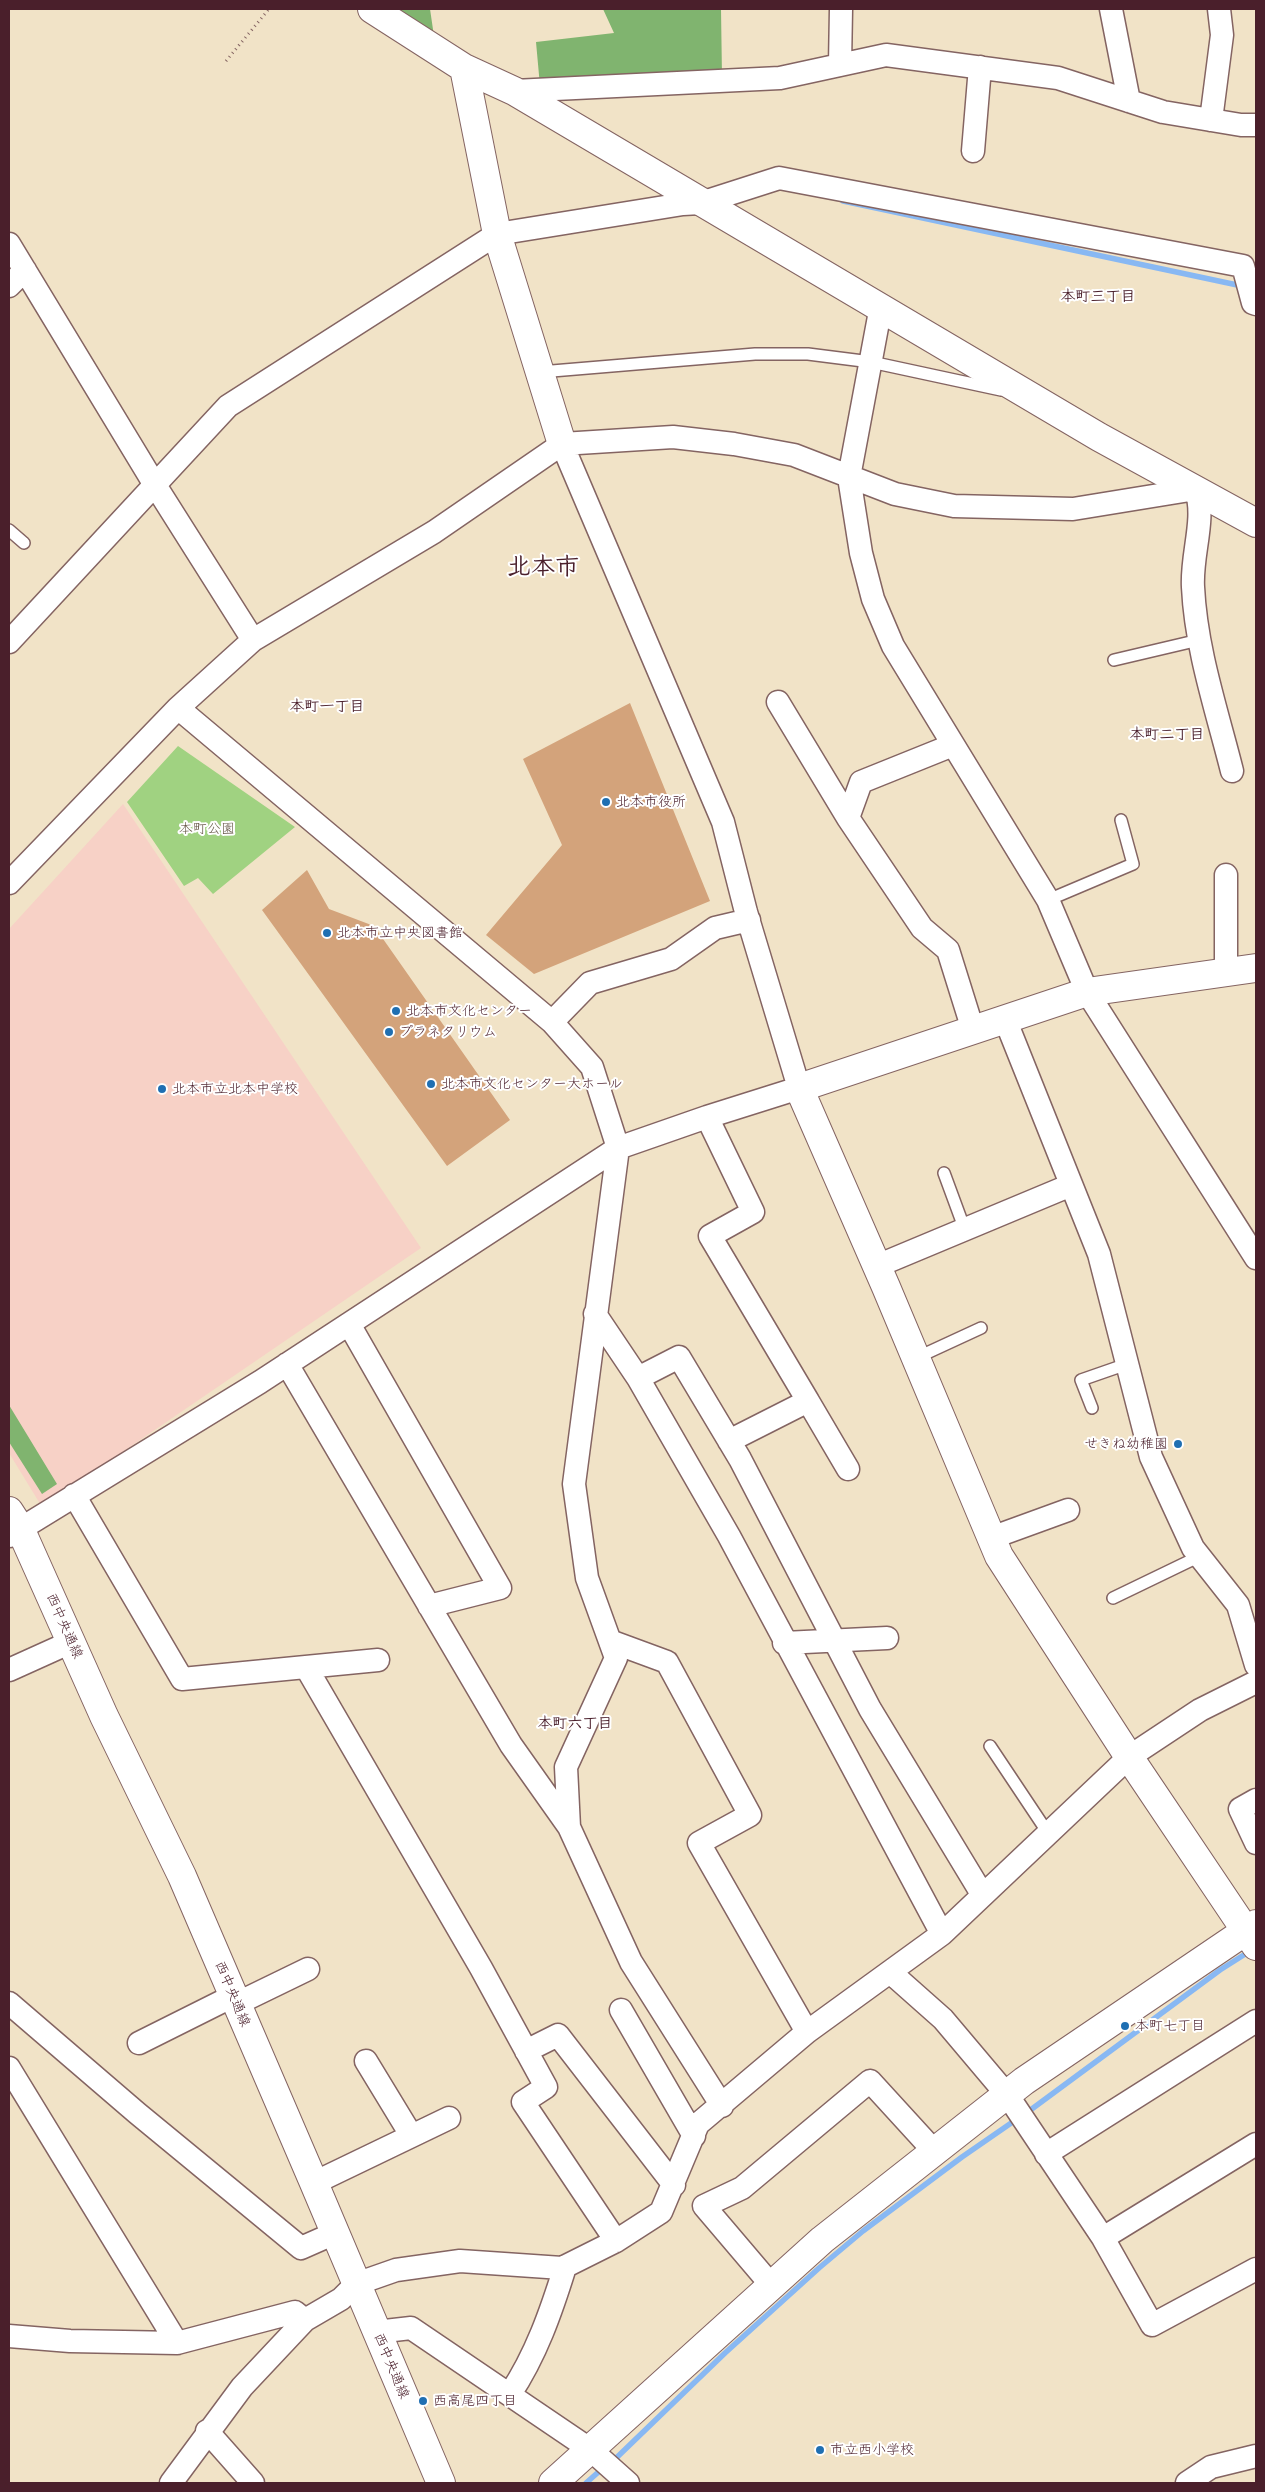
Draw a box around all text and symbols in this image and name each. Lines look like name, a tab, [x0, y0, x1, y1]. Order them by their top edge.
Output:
district label: 本町三丁目	[1061, 288, 1135, 306]
district label: 北本市	[507, 554, 579, 582]
district label: 本町一丁目	[290, 698, 364, 716]
district label: 本町二丁目	[1130, 726, 1204, 744]
place label: 北本市役所	[616, 794, 686, 810]
marker: 北本市役所	[600, 796, 612, 808]
park label: 本町公園	[179, 821, 235, 837]
place label: 北本市立中央図書館	[337, 925, 463, 941]
marker: 北本市立中央図書館	[321, 927, 333, 939]
place label: 北本市文化センター	[406, 1003, 532, 1019]
marker: 北本市文化センター	[390, 1005, 402, 1017]
place label: プラネタリウム	[399, 1024, 497, 1040]
marker: プラネタリウム	[383, 1026, 395, 1038]
place label: 北本市文化センター大ホール	[441, 1076, 623, 1092]
marker: 北本市文化センター大ホール	[425, 1078, 437, 1090]
place label: 北本市立北本中学校	[172, 1081, 298, 1097]
marker: 北本市立北本中学校	[156, 1083, 168, 1095]
place label: せきね幼稚園	[1084, 1436, 1168, 1452]
marker: せきね幼稚園	[1172, 1438, 1184, 1450]
street label: 西中央通線	[42, 1591, 86, 1661]
district label: 本町六丁目	[538, 1715, 612, 1733]
street label: 西中央通線	[211, 1959, 253, 2029]
place label: 本町七丁目	[1135, 2018, 1205, 2034]
marker: 本町七丁目	[1119, 2020, 1131, 2032]
street label: 西中央通線	[370, 2331, 412, 2401]
place label: 西高尾四丁目	[433, 2393, 517, 2409]
marker: 西高尾四丁目	[417, 2395, 429, 2407]
place label: 市立西小学校	[830, 2442, 914, 2458]
marker: 市立西小学校	[814, 2444, 826, 2456]

